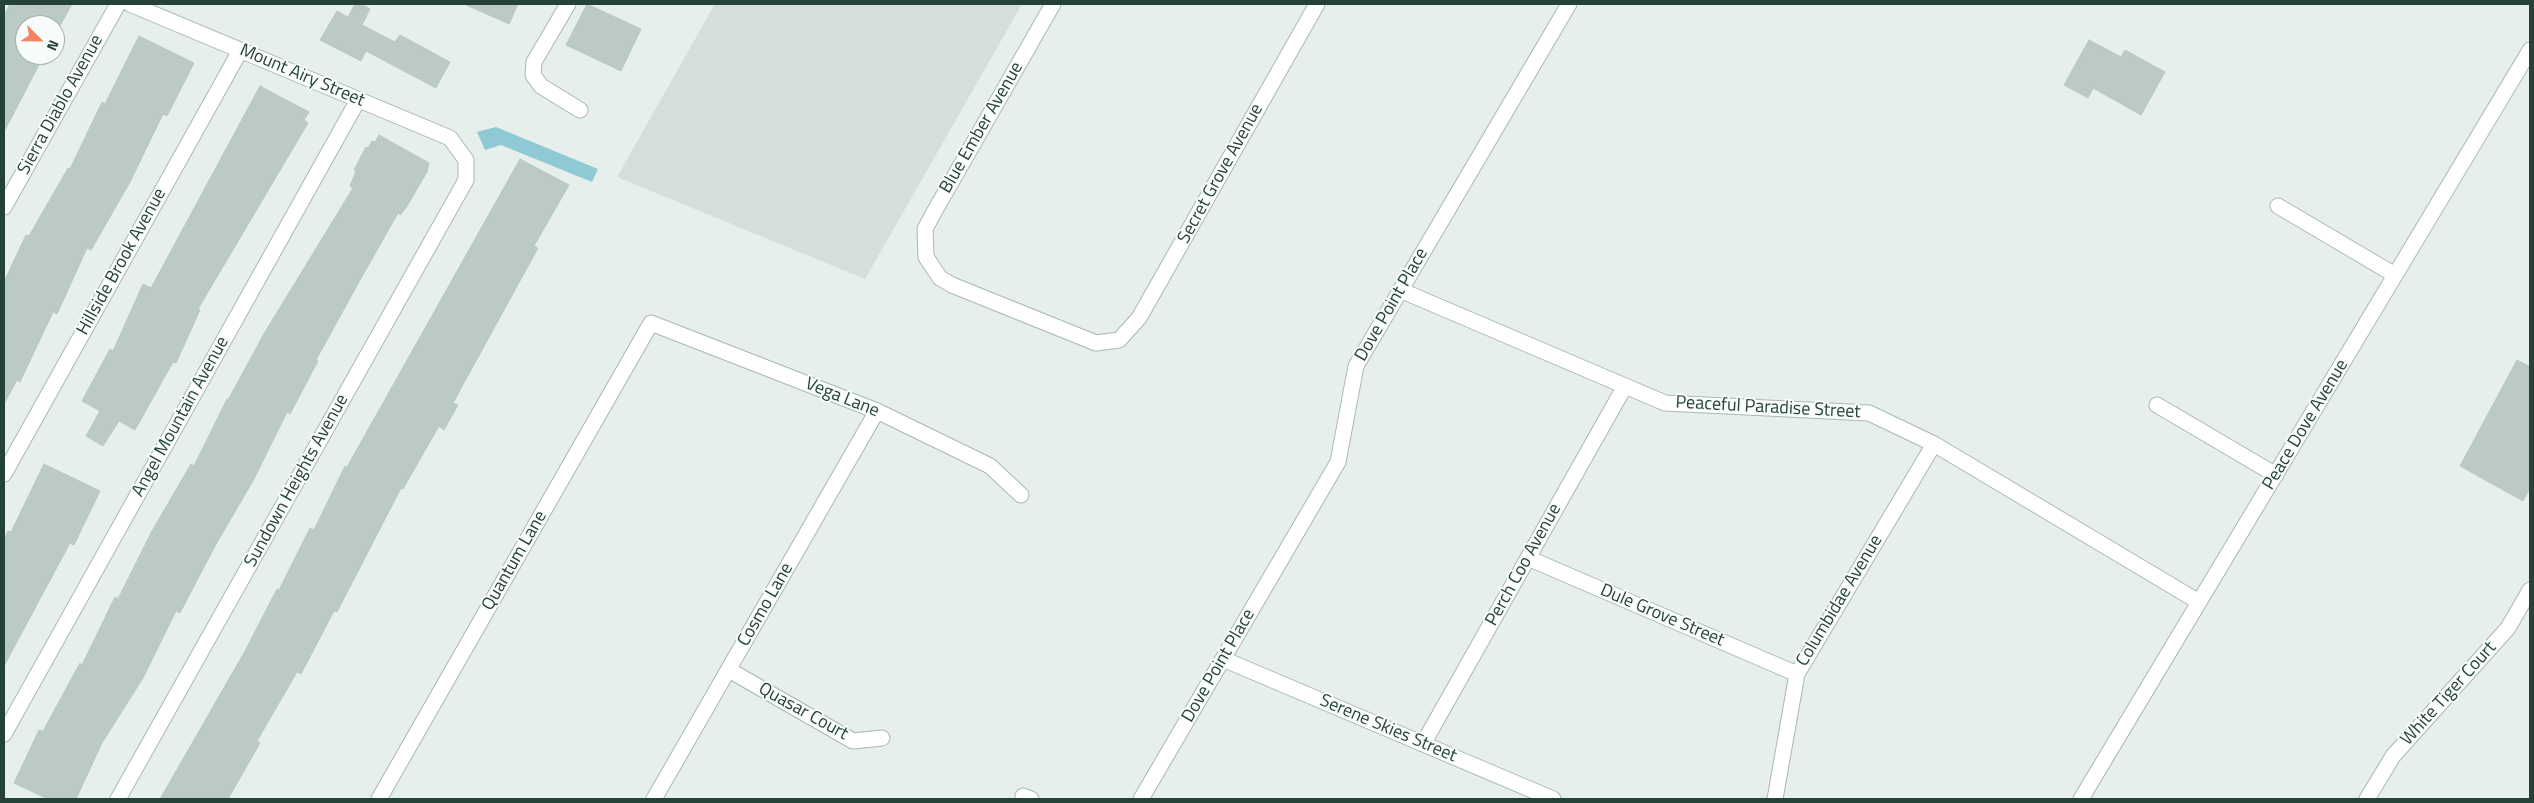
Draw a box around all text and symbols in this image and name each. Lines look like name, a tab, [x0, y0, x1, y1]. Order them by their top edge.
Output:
north arrow	[15, 15, 65, 65]
street label: Sierra Diablo Avenue	[14, 31, 108, 179]
text: N	[42, 37, 65, 54]
street label: Mount Airy Street	[236, 40, 368, 112]
street label: Blue Ember Avenue	[936, 59, 1028, 197]
street label: Secret Grove Avenue	[1174, 100, 1268, 248]
street label: Hillside Brook Avenue	[73, 185, 171, 339]
street label: Dove Point Place	[1351, 245, 1433, 365]
street label: Angel Mountain Avenue	[128, 333, 234, 501]
street label: Peace Dove Avenue	[2259, 356, 2353, 494]
street label: Vega Lane	[802, 373, 882, 423]
street label: Sundown Heights Avenue	[240, 391, 354, 571]
street label: Peaceful Paradise Street	[1675, 392, 1861, 424]
street label: Perch Coo Avenue	[1482, 500, 1566, 630]
street label: Quantum Lane	[478, 507, 552, 615]
street label: Columbidae Avenue	[1792, 531, 1888, 671]
street label: Cosmo Lane	[734, 560, 798, 650]
street label: Dule Grove Street	[1597, 580, 1727, 652]
street label: Dove Point Place	[1178, 606, 1260, 726]
street label: White Tiger Court	[2397, 638, 2501, 750]
street label: Quasar Court	[754, 678, 852, 746]
street label: Serene Skies Street	[1316, 690, 1460, 768]

